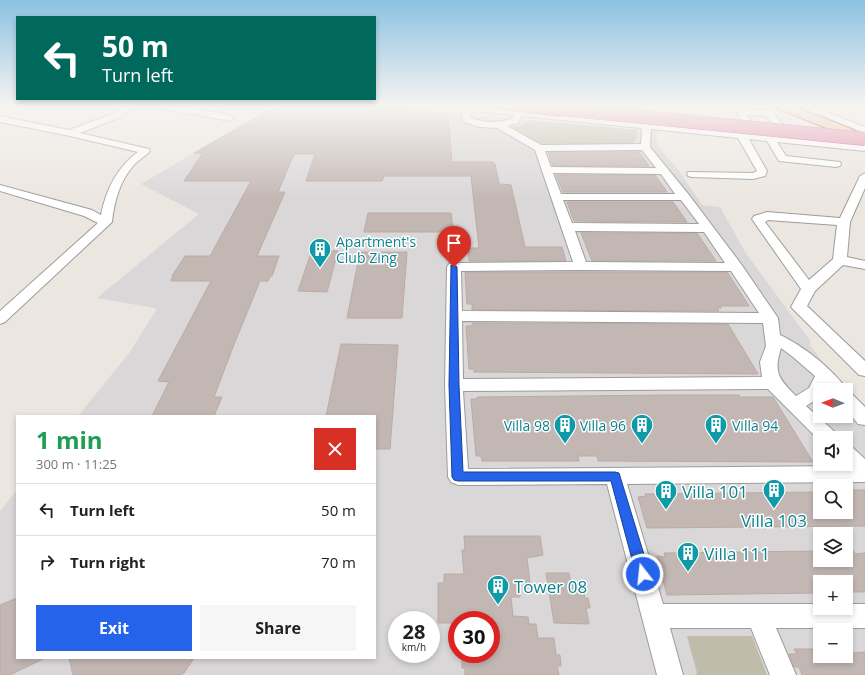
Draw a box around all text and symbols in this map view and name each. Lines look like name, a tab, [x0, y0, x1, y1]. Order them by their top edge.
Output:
text: 50 m	[102, 27, 169, 65]
icon: left	[36, 32, 88, 84]
text: Turn left	[102, 63, 173, 87]
pin	[437, 226, 471, 267]
place label: Apartment's Club Zing	[336, 232, 416, 267]
icon: arrive	[443, 232, 465, 254]
building icon: Apartment's Club Zing	[307, 236, 333, 269]
north arrow	[813, 383, 853, 423]
map controls	[813, 383, 853, 663]
building icon: Villa 98	[552, 412, 578, 445]
building icon: Villa 96	[629, 412, 655, 445]
building icon: Villa 94	[703, 412, 729, 445]
place label: Villa 98	[504, 416, 550, 435]
place label: Villa 96	[580, 416, 626, 435]
place label: Villa 94	[732, 416, 778, 435]
text: 1 min	[36, 423, 103, 456]
button: close	[314, 428, 356, 470]
button: sound	[813, 431, 853, 471]
text: 300 m · 11:25	[36, 455, 117, 473]
building icon: Villa 103	[761, 477, 787, 510]
building icon: Villa 101	[653, 478, 679, 511]
button: search	[813, 479, 853, 519]
place label: Villa 101	[682, 480, 748, 503]
icon: left	[36, 499, 58, 521]
text: Turn left	[70, 500, 135, 520]
text: 50 m	[321, 500, 356, 520]
place label: Villa 103	[741, 509, 807, 532]
button: layers	[813, 527, 853, 567]
building icon: Villa 111	[675, 540, 701, 573]
place label: Villa 111	[704, 542, 770, 565]
icon: right	[36, 551, 58, 573]
text: Turn right	[70, 552, 145, 572]
text: 70 m	[321, 552, 356, 572]
position arrow	[622, 553, 664, 595]
building icon: Tower 08	[485, 573, 511, 606]
place label: Tower 08	[514, 575, 587, 598]
button: +	[813, 575, 853, 615]
button: Exit	[36, 605, 192, 651]
button: Share	[200, 605, 356, 651]
speed limit sign: 30	[448, 611, 500, 663]
text: 28	[403, 618, 425, 645]
button: −	[813, 623, 853, 663]
text: km/h	[402, 640, 426, 654]

